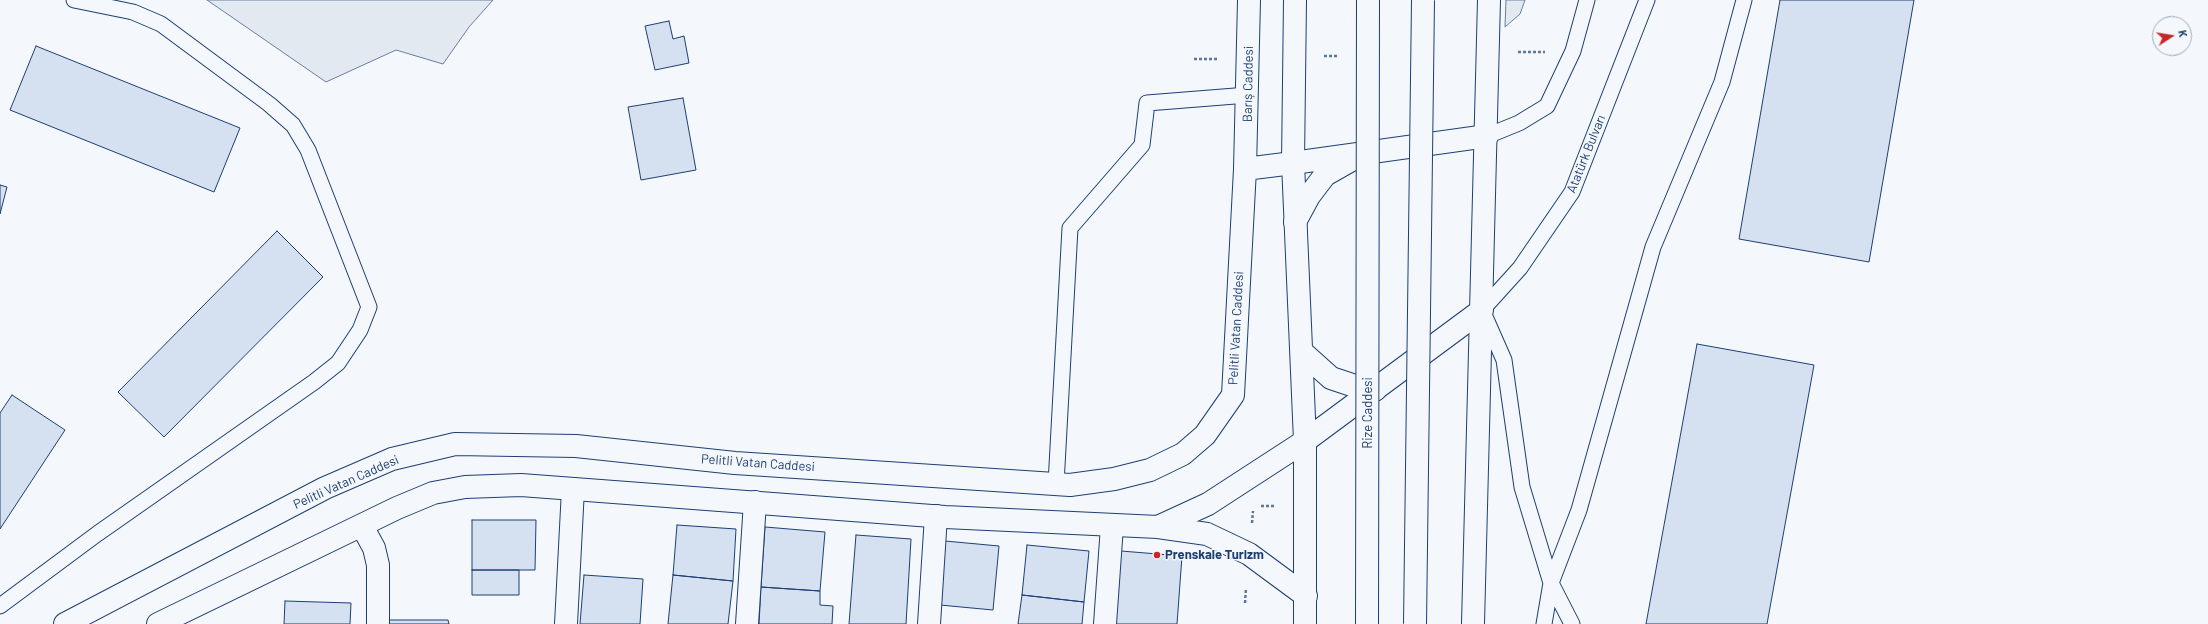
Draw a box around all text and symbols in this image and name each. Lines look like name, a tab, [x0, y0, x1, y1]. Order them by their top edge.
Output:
north arrow	[2152, 16, 2192, 56]
text: K	[2176, 29, 2190, 38]
street label: Barış Caddesi	[1240, 46, 1256, 122]
street label: Atatürk Bulvarı	[1563, 113, 1609, 195]
street label: Pelitli Vatan Caddesi	[1225, 271, 1247, 385]
street label: Rize Caddesi	[1360, 377, 1376, 449]
street label: Pelitli Vatan Caddesi	[701, 451, 815, 475]
street label: Pelitli Vatan Caddesi	[291, 452, 401, 512]
place label: Prenskale Turizm	[1165, 547, 1264, 563]
marker: Prenskale Turizm	[1152, 550, 1162, 560]

